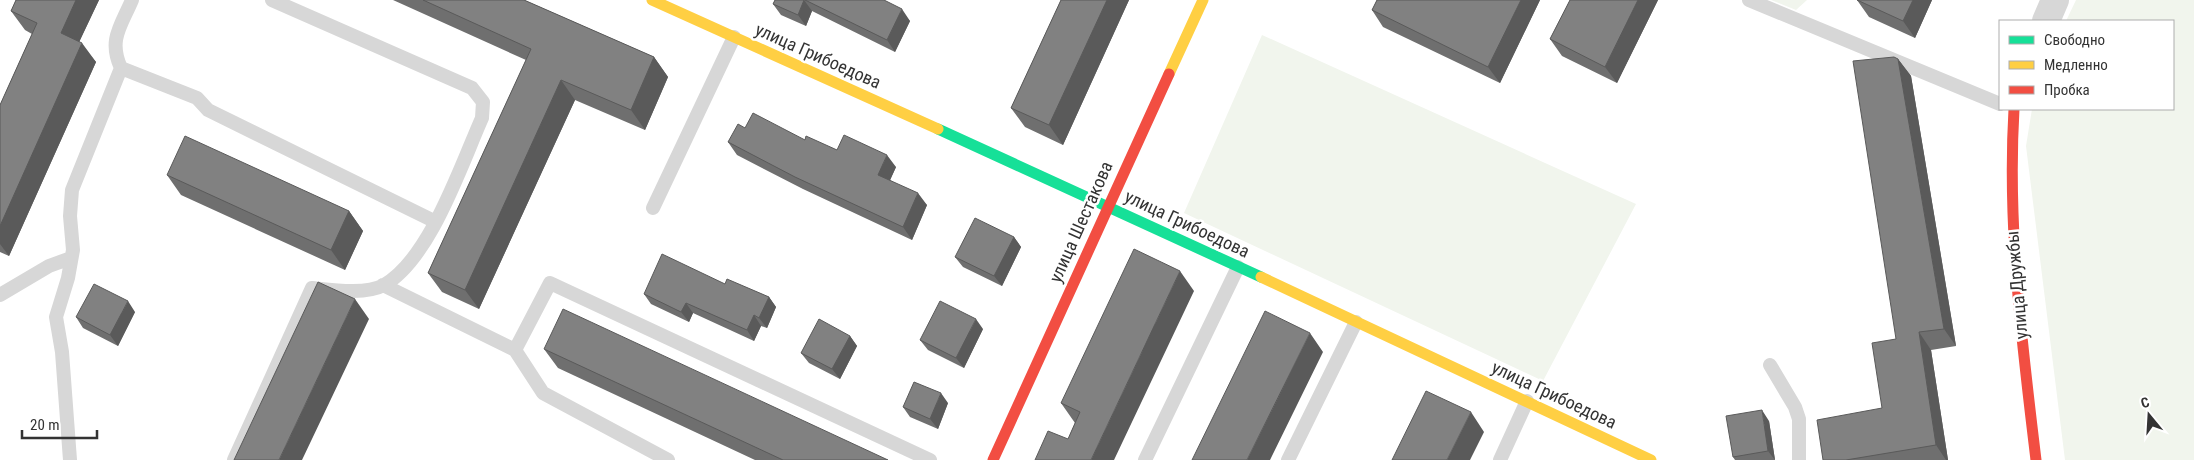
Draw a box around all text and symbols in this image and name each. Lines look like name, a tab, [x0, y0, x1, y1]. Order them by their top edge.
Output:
street label: улица Грибоедова	[752, 18, 884, 93]
legend	[1999, 20, 2174, 110]
text: Свободно	[2044, 31, 2105, 49]
text: Медленно	[2044, 56, 2108, 74]
text: Пробка	[2044, 81, 2090, 99]
street label: улица Шестакова	[1044, 158, 1117, 286]
street label: улица Грибоедова	[1121, 185, 1253, 262]
street label: улица Дружбы	[2001, 230, 2032, 340]
street label: улица Грибоедова	[1488, 356, 1620, 433]
north arrow	[2124, 390, 2174, 440]
text: С	[2139, 394, 2151, 411]
scale bar	[22, 408, 98, 440]
text: 20 m	[30, 416, 60, 434]

